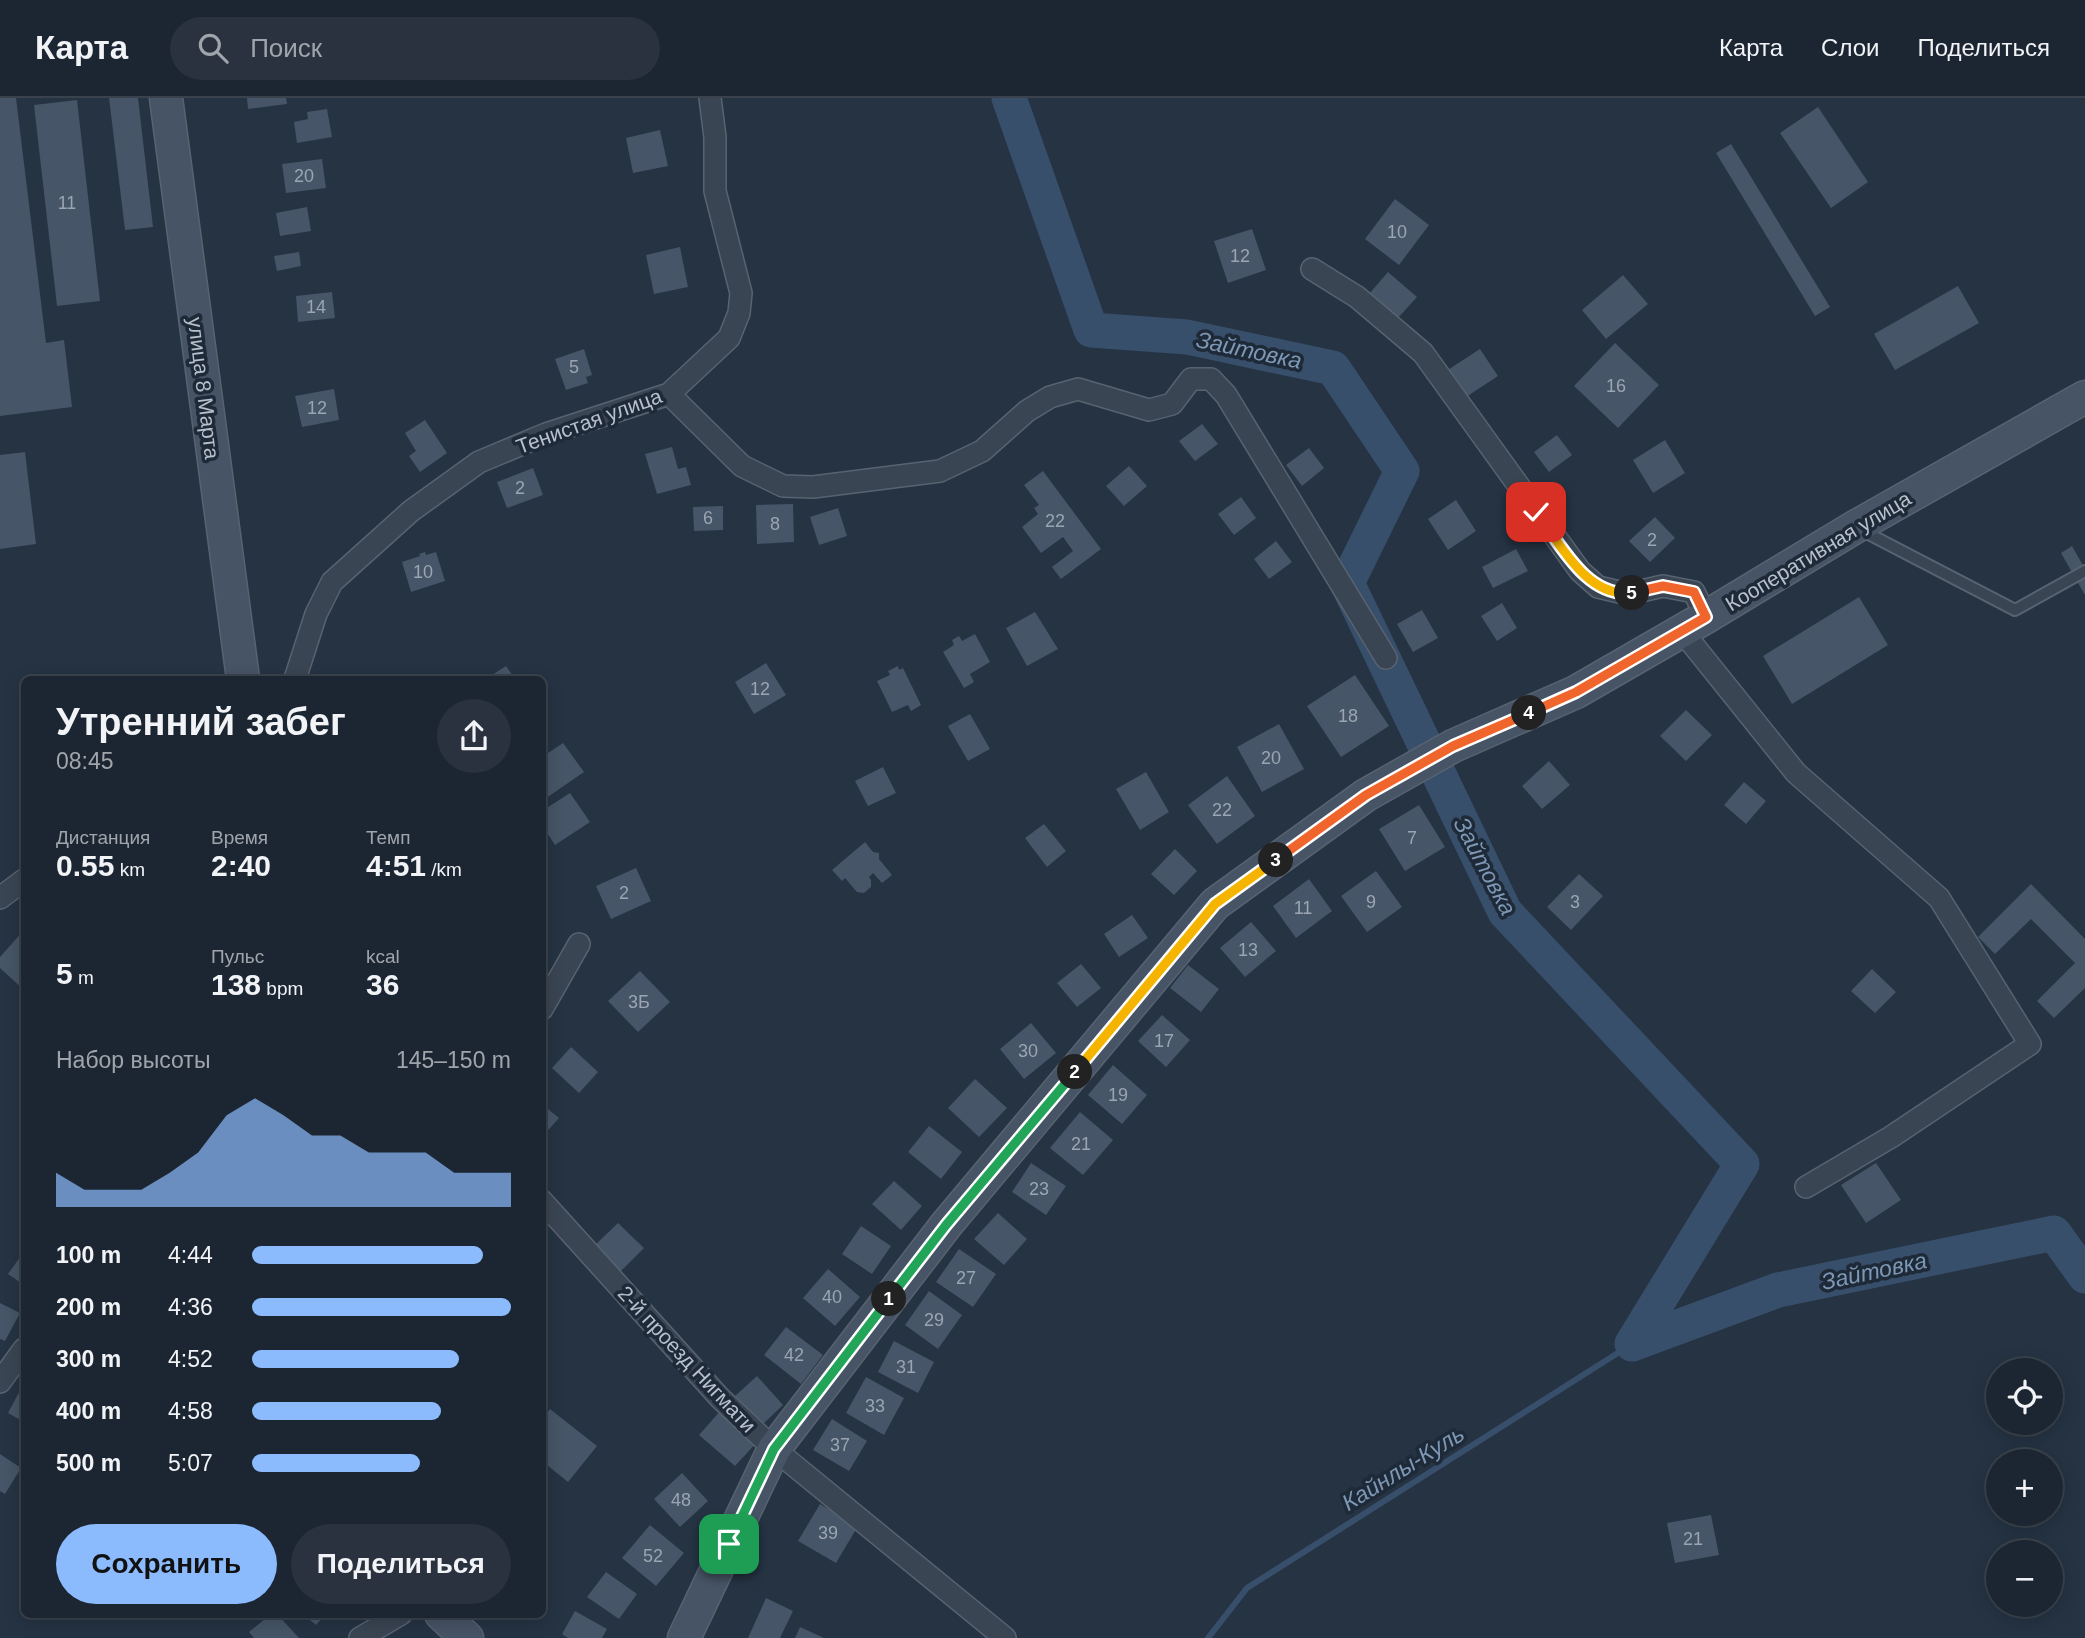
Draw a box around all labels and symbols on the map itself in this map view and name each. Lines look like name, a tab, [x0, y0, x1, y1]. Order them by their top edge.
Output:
house number: 20	[294, 166, 314, 186]
house number: 11	[58, 193, 76, 213]
house number: 10	[1387, 222, 1407, 242]
house number: 12	[1230, 246, 1250, 266]
house number: 14	[306, 297, 326, 317]
street label: улица 8 Марта	[184, 316, 224, 461]
water label: Зайтовка	[1194, 326, 1304, 374]
house number: 5	[569, 357, 579, 377]
house number: 16	[1606, 376, 1626, 396]
street label: Тенистая улица	[513, 384, 665, 458]
house number: 12	[307, 398, 327, 418]
house number: 2	[515, 478, 525, 498]
pin	[1506, 482, 1566, 542]
street label: Кооперативная улица	[1721, 486, 1915, 616]
house number: 6	[703, 508, 713, 528]
house number: 22	[1045, 511, 1065, 531]
house number: 8	[770, 514, 780, 534]
house number: 2	[1647, 530, 1657, 550]
house number: 10	[413, 562, 433, 582]
pin: 5	[1614, 575, 1650, 610]
house number: 12	[750, 679, 770, 699]
pin: 4	[1512, 696, 1546, 730]
house number: 18	[1338, 706, 1358, 726]
house number: 20	[1261, 748, 1281, 768]
house number: 22	[1212, 800, 1232, 820]
water label: Зайтовка	[1448, 813, 1522, 919]
house number: 7	[1407, 828, 1417, 848]
pin: 3	[1258, 842, 1294, 878]
house number: 2	[619, 883, 629, 903]
house number: 9	[1366, 892, 1376, 912]
house number: 3	[1570, 892, 1580, 912]
house number: 11	[1294, 898, 1312, 918]
house number: 13	[1238, 940, 1258, 960]
house number: 3Б	[628, 992, 650, 1012]
house number: 17	[1154, 1031, 1174, 1051]
house number: 30	[1018, 1041, 1038, 1061]
pin: 2	[1058, 1054, 1092, 1090]
house number: 19	[1108, 1085, 1128, 1105]
house number: 21	[1071, 1134, 1091, 1154]
house number: 23	[1029, 1179, 1049, 1199]
water label: Зайтовка	[1819, 1247, 1929, 1295]
house number: 27	[956, 1268, 976, 1288]
street label: 2-й проезд Нигмати	[613, 1281, 761, 1437]
pin: 1	[872, 1282, 906, 1316]
house number: 40	[822, 1287, 842, 1307]
house number: 29	[924, 1310, 944, 1330]
house number: 42	[784, 1345, 804, 1365]
house number: 31	[896, 1357, 916, 1377]
house number: 33	[865, 1396, 885, 1416]
water label: Кайнлы-Куль	[1337, 1420, 1469, 1516]
house number: 37	[830, 1435, 850, 1455]
house number: 48	[671, 1490, 691, 1510]
pin	[699, 1514, 759, 1574]
house number: 39	[818, 1523, 838, 1543]
house number: 21	[1683, 1529, 1703, 1549]
house number: 52	[643, 1546, 663, 1566]

